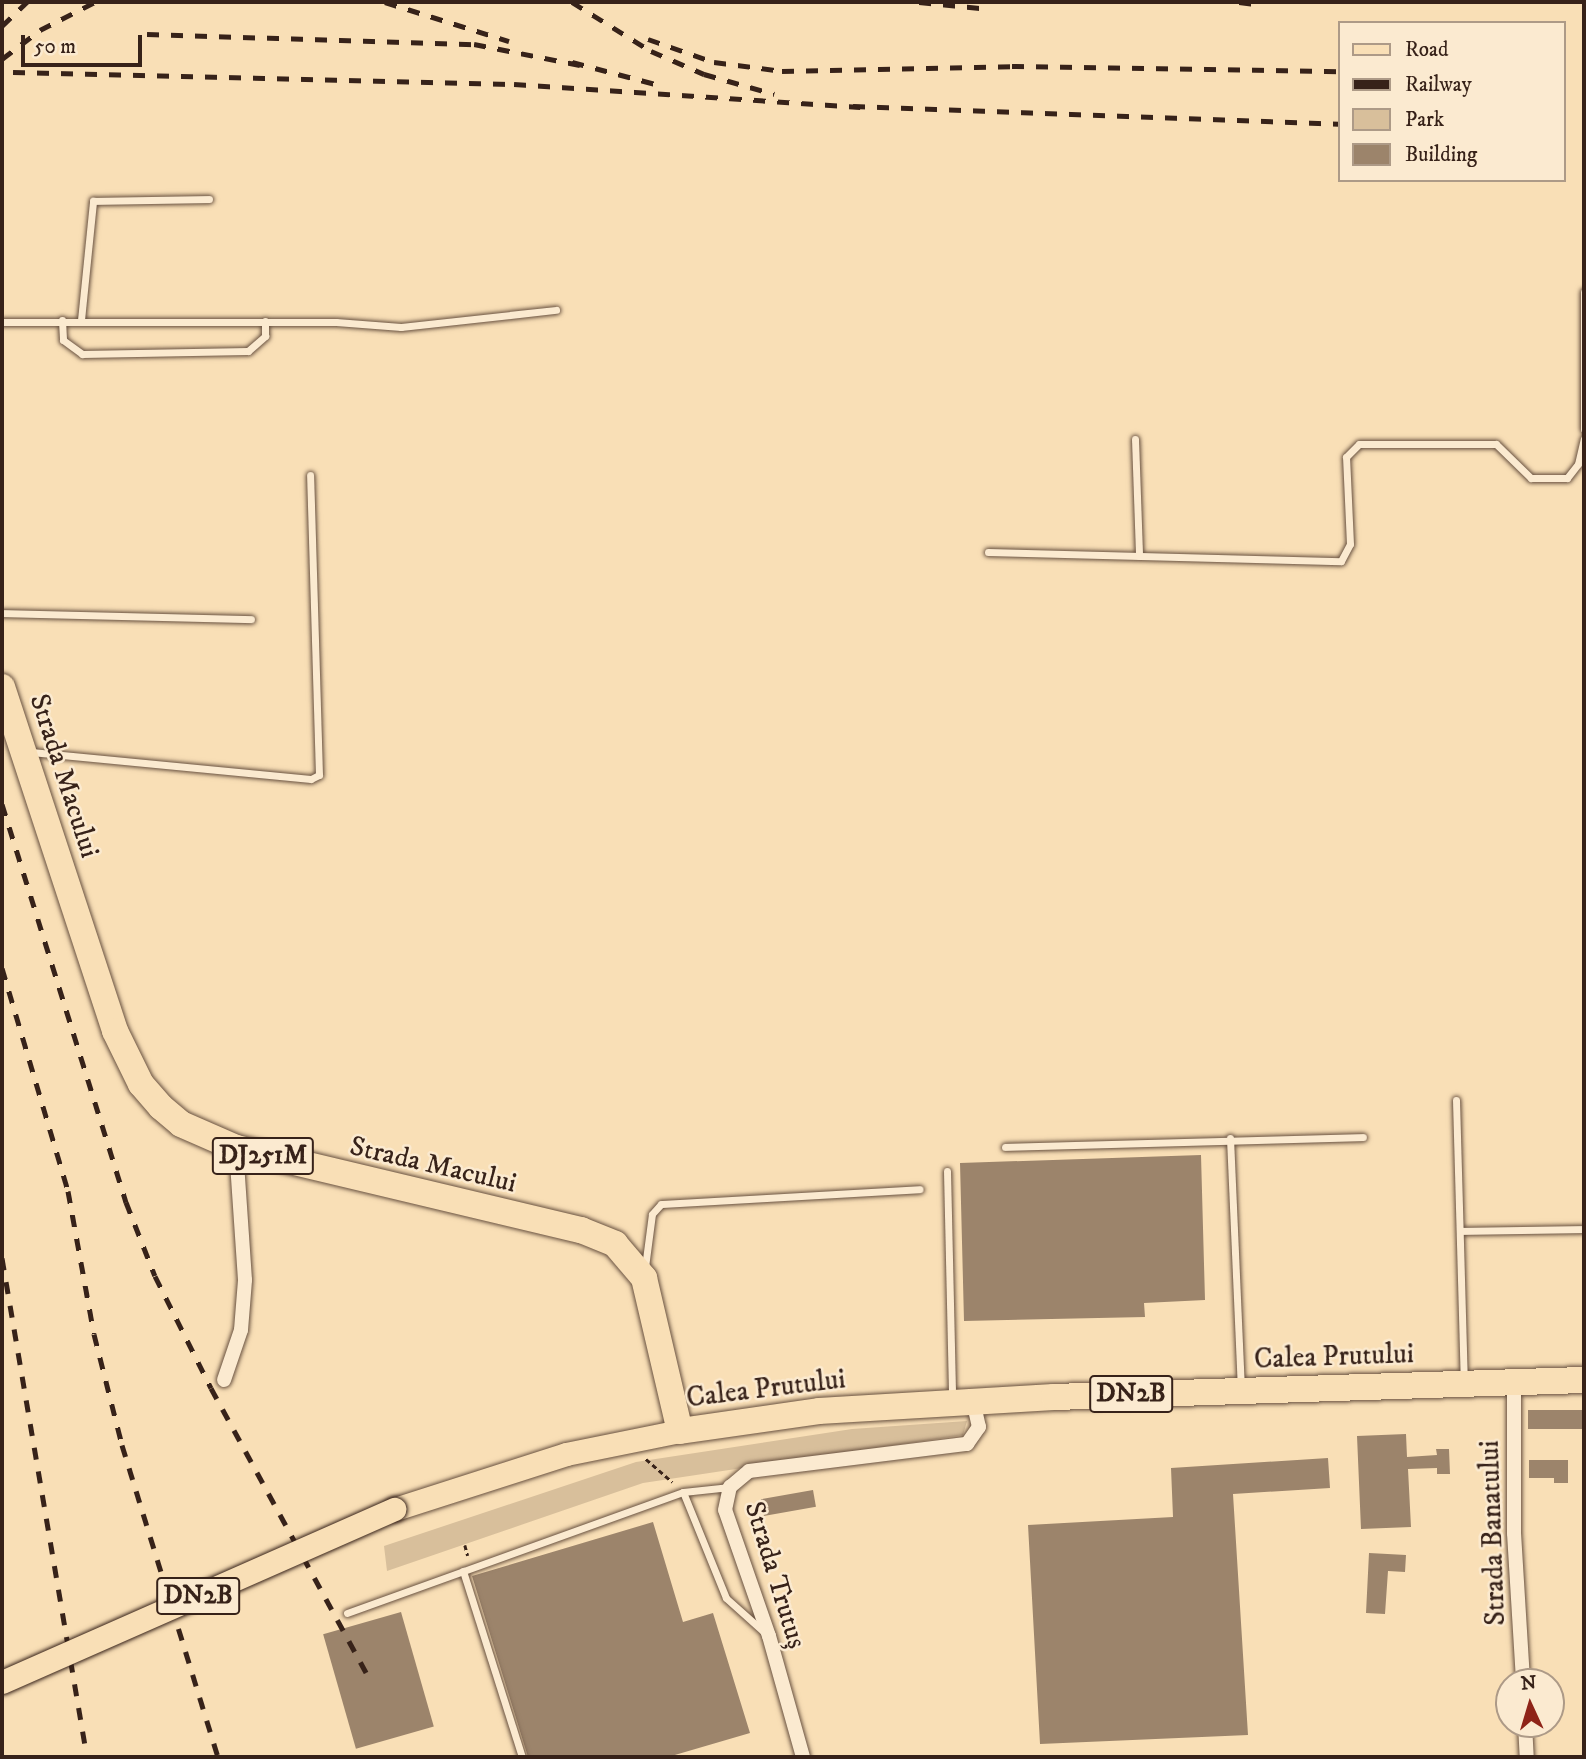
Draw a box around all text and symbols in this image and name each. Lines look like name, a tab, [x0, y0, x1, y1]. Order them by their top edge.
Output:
scale bar	[24, 21, 145, 65]
legend	[1338, 21, 1565, 182]
text: 50 m	[34, 34, 76, 60]
text: Road	[1405, 37, 1449, 63]
text: Railway	[1405, 72, 1472, 98]
text: Park	[1405, 107, 1444, 133]
text: Building	[1405, 142, 1477, 168]
street label: Strada Macului	[22, 690, 106, 862]
street label: Strada Macului	[346, 1130, 520, 1200]
road number: DJ251M	[210, 1134, 316, 1178]
street label: Calea Prutului	[1253, 1337, 1415, 1377]
street label: Calea Prutului	[685, 1363, 847, 1415]
road number: DN2B	[1089, 1372, 1173, 1416]
street label: Strada Banatului	[1473, 1440, 1513, 1626]
street label: Strada Trutuș	[737, 1497, 813, 1653]
road number: DN2B	[156, 1574, 240, 1618]
north arrow	[1495, 1668, 1565, 1738]
text: N	[1520, 1672, 1537, 1696]

